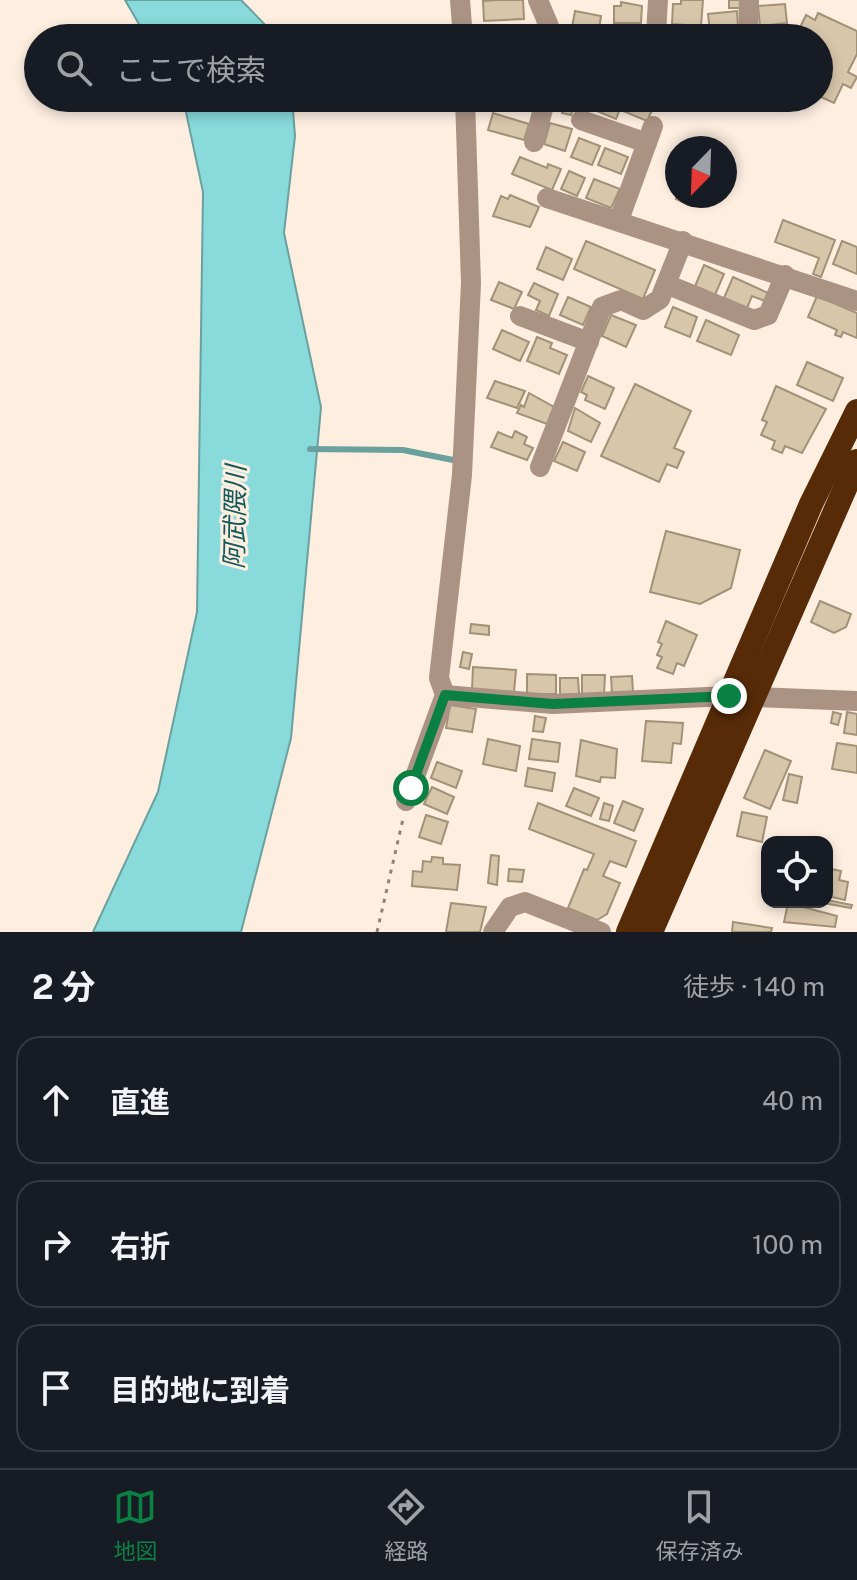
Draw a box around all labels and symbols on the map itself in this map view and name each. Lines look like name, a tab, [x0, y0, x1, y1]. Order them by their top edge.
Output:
north arrow	[665, 136, 737, 208]
water label: 阿武隈川	[218, 462, 251, 569]
route end	[711, 678, 747, 714]
route start	[393, 770, 429, 806]

